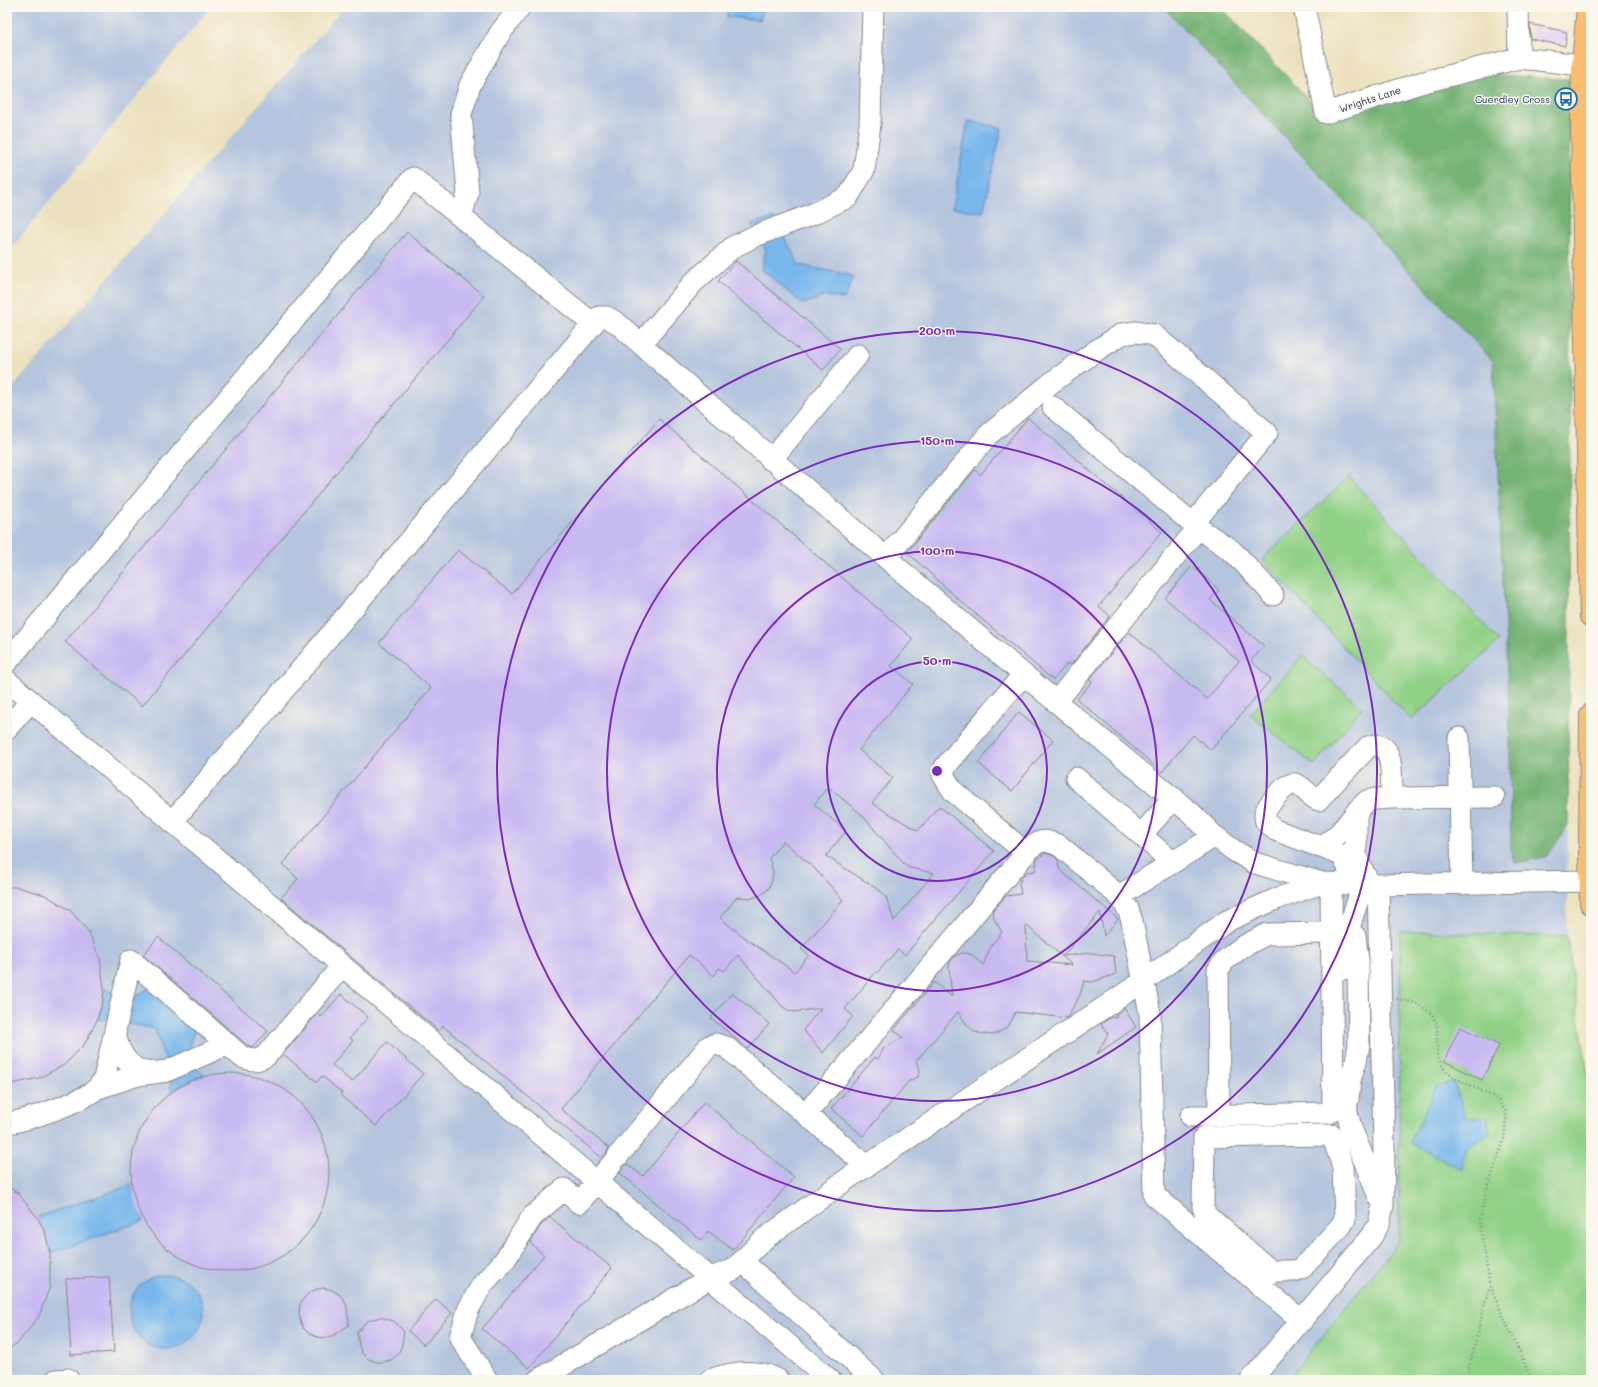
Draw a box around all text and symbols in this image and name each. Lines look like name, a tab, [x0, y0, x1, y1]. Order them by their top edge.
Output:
street label: Wrights Lane	[1337, 82, 1403, 116]
bus stop icon: Cuerdley Cross	[1553, 86, 1579, 112]
place label: Cuerdley Cross	[1475, 92, 1550, 106]
text: 200 m	[919, 322, 955, 338]
text: 150 m	[920, 432, 954, 448]
text: 100 m	[920, 542, 954, 558]
text: 50 m	[923, 652, 951, 668]
centre of rings	[930, 764, 944, 778]

